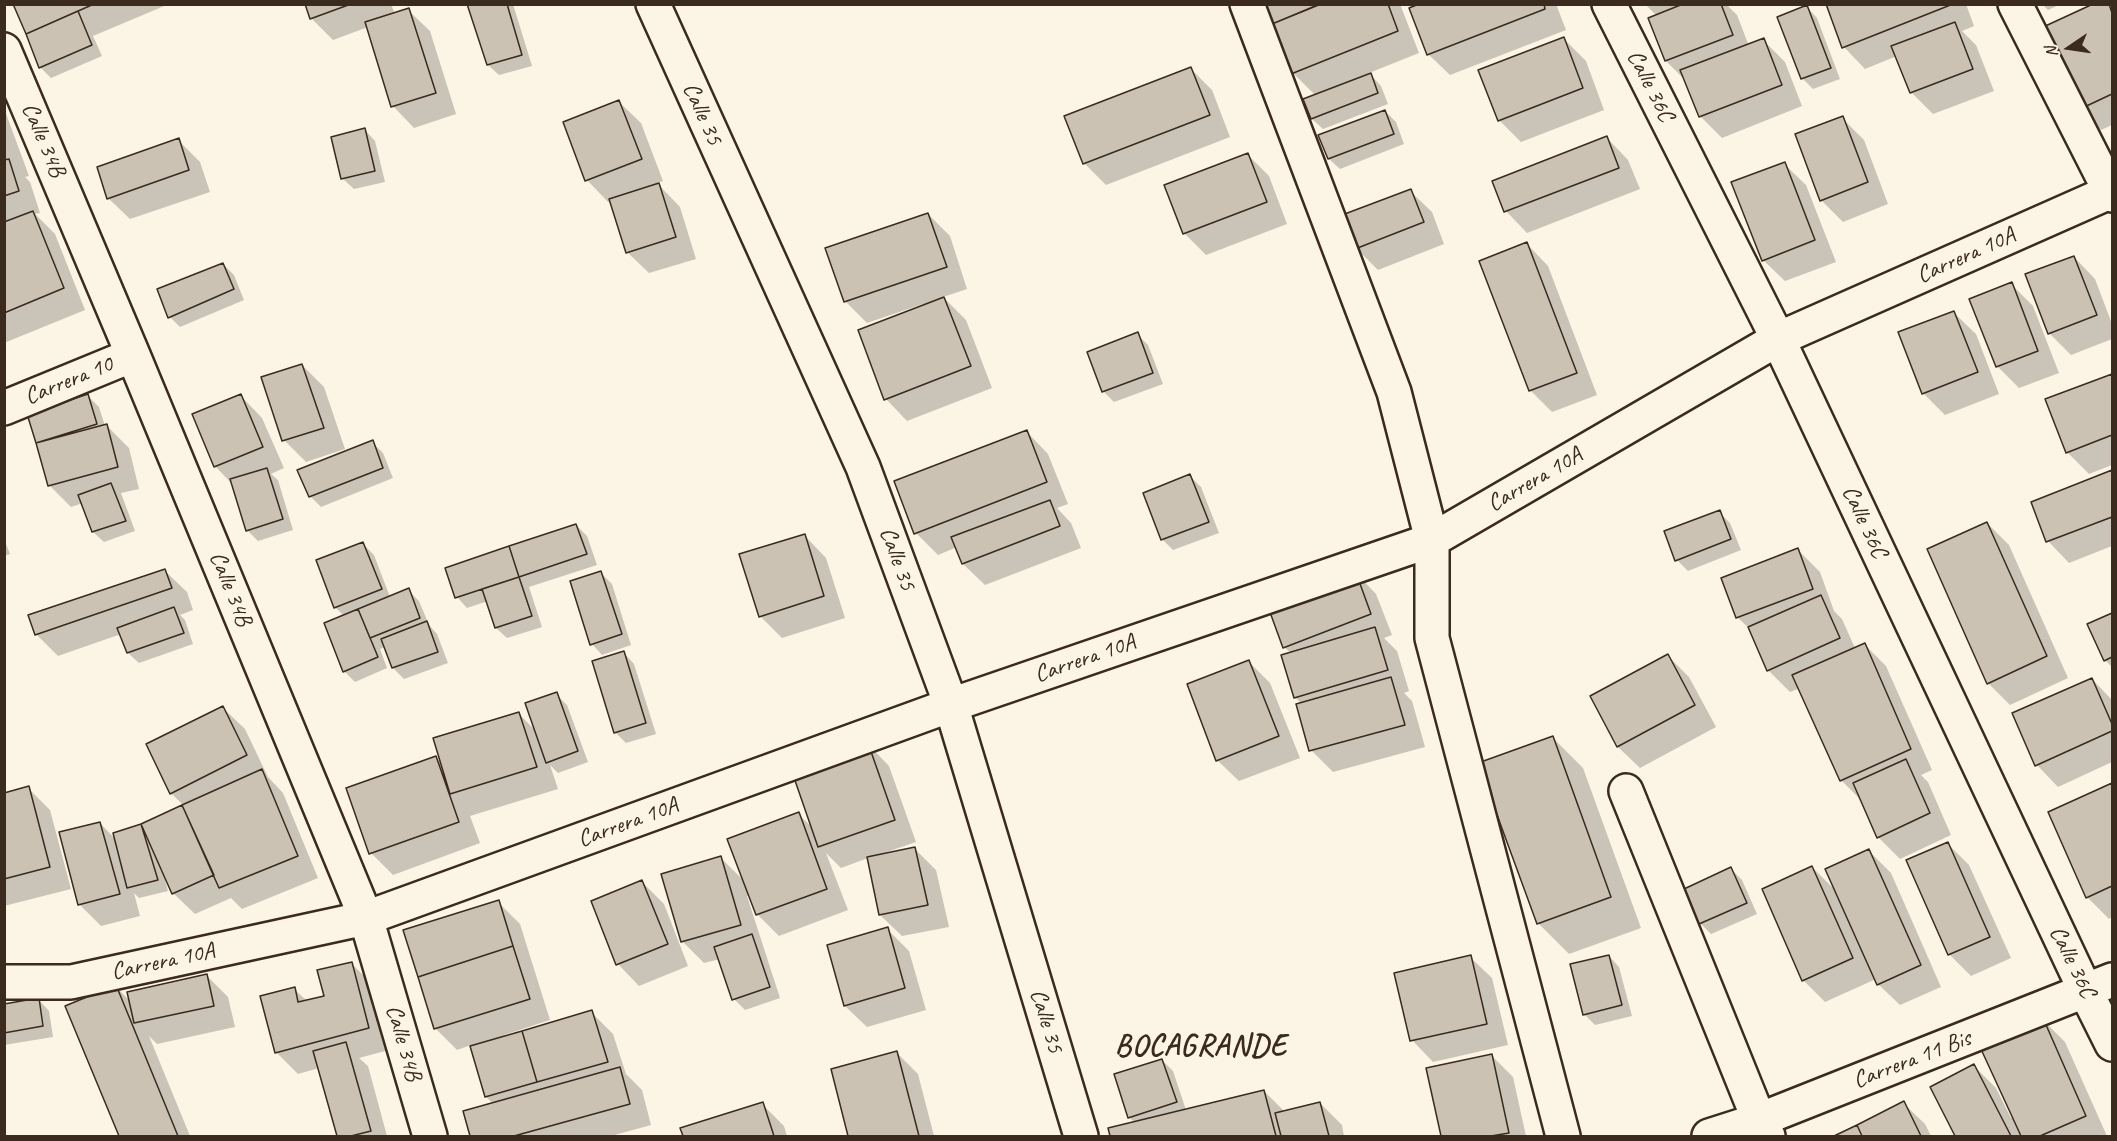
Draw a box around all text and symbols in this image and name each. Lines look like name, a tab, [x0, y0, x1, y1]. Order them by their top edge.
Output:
north arrow	[2039, 18, 2099, 78]
street label: Calle 36C	[1620, 45, 1680, 127]
text: N	[2041, 45, 2062, 59]
street label: Calle 35	[676, 78, 728, 150]
street label: Calle 34B	[15, 99, 71, 181]
street label: Carrera 10A	[1912, 222, 2020, 290]
street label: Carrera 10	[21, 350, 117, 412]
street label: Carrera 10A	[1482, 441, 1588, 519]
street label: Calle 36C	[1835, 481, 1893, 563]
street label: Calle 35	[872, 523, 922, 595]
street label: Calle 34B	[202, 548, 258, 630]
street label: Carrera 10A	[1031, 628, 1139, 690]
street label: Carrera 10A	[574, 792, 682, 854]
street label: Calle 36C	[2042, 921, 2102, 1003]
street label: Carrera 10A	[109, 937, 217, 987]
street label: Calle 35	[1023, 986, 1069, 1056]
street label: Calle 34B	[378, 1002, 428, 1084]
street label: Carrera 11 Bis	[1849, 1024, 1975, 1096]
district label: BOCAGRANDE	[1115, 1029, 1287, 1065]

